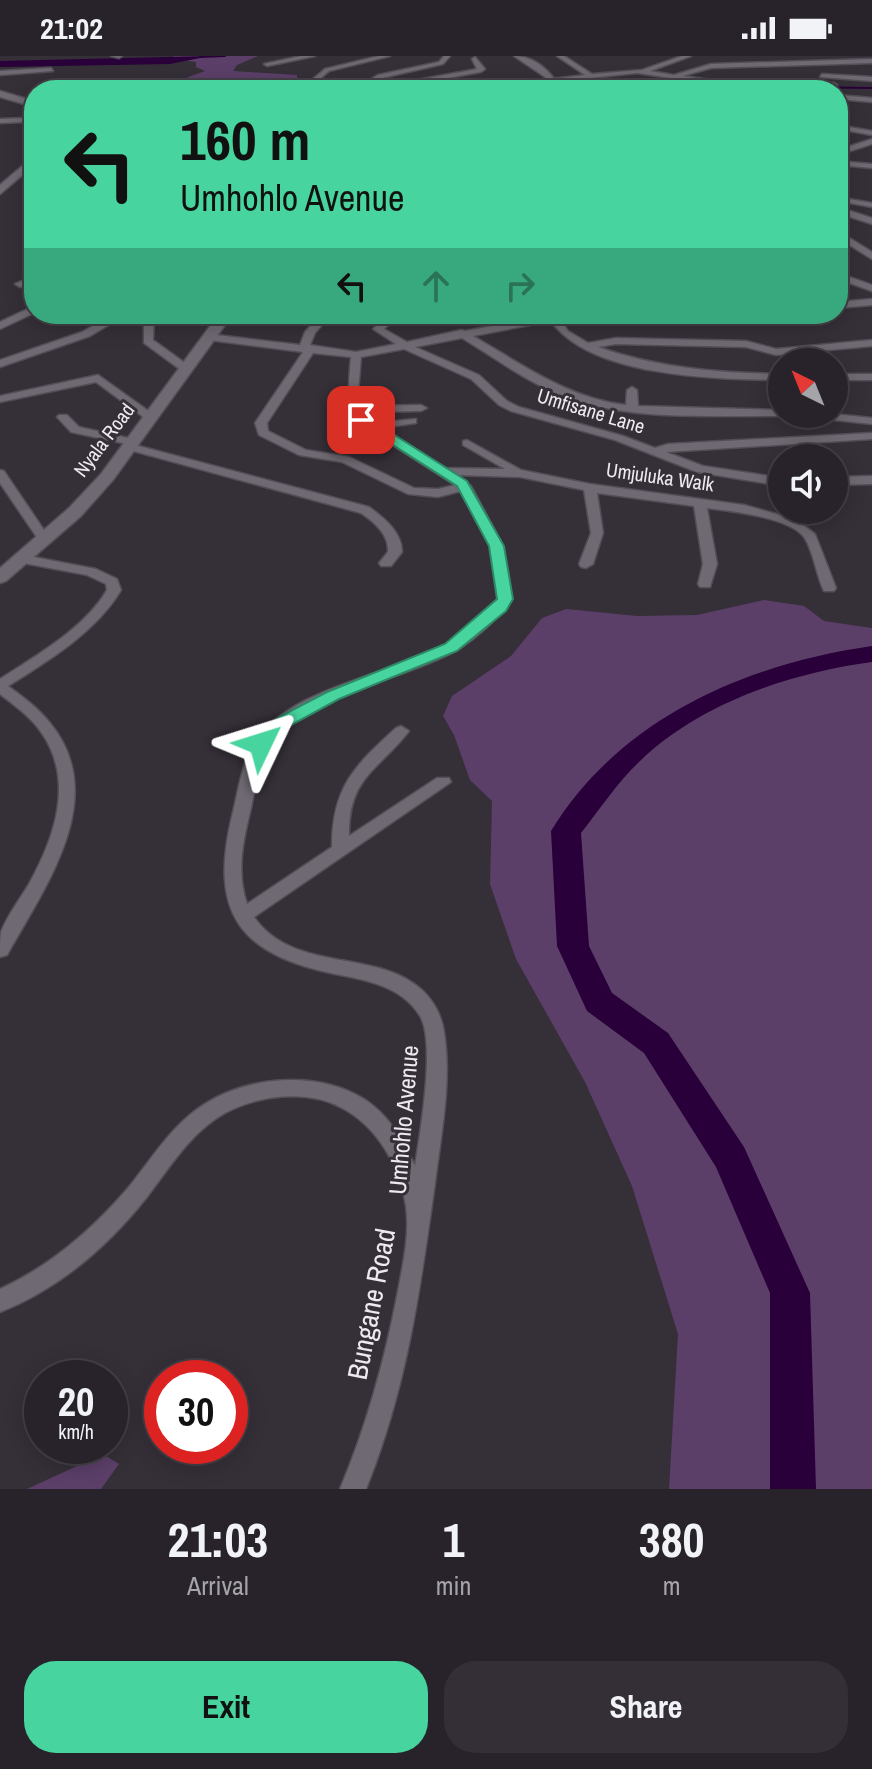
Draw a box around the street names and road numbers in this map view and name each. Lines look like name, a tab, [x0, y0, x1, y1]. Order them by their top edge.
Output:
street label: Umfisane Lane	[534, 381, 648, 440]
street label: Nyala Road	[67, 397, 140, 482]
street label: Umjuluka Walk	[604, 456, 717, 498]
street label: Umhohlo Avenue	[381, 1044, 425, 1196]
street label: Bungane Road	[338, 1225, 404, 1383]

